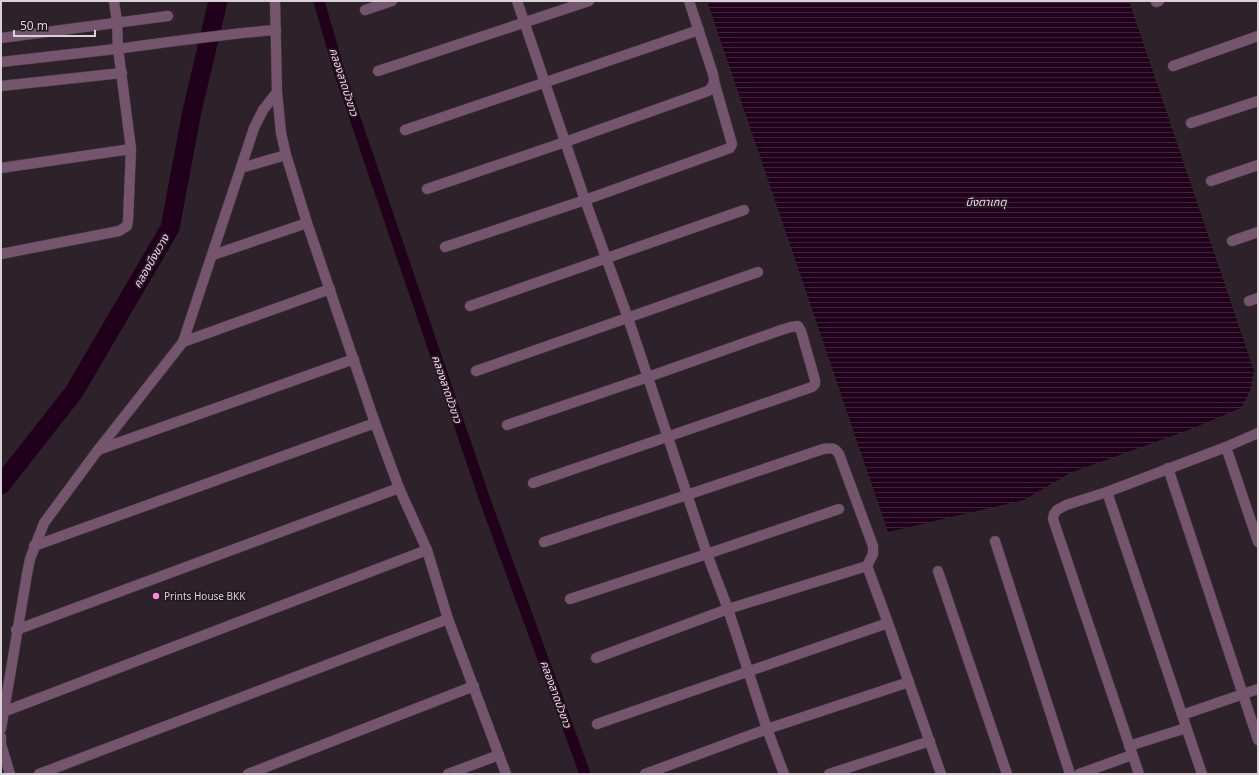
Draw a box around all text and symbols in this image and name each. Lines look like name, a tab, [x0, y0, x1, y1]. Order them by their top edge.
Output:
scale bar	[14, 12, 95, 38]
text: 50 m	[20, 17, 48, 34]
water label: คลองลาดบัวขาว	[326, 46, 363, 118]
water label: บึงตาเกตุ	[966, 194, 1007, 209]
water label: คลองบึงขวาง	[129, 230, 173, 290]
water label: คลองลาดบัวขาว	[429, 353, 466, 425]
place label: Prints House BKK	[164, 589, 246, 603]
marker: Prints House BKK	[151, 591, 161, 601]
water label: คลองลาดบัวขาว	[537, 658, 576, 730]

